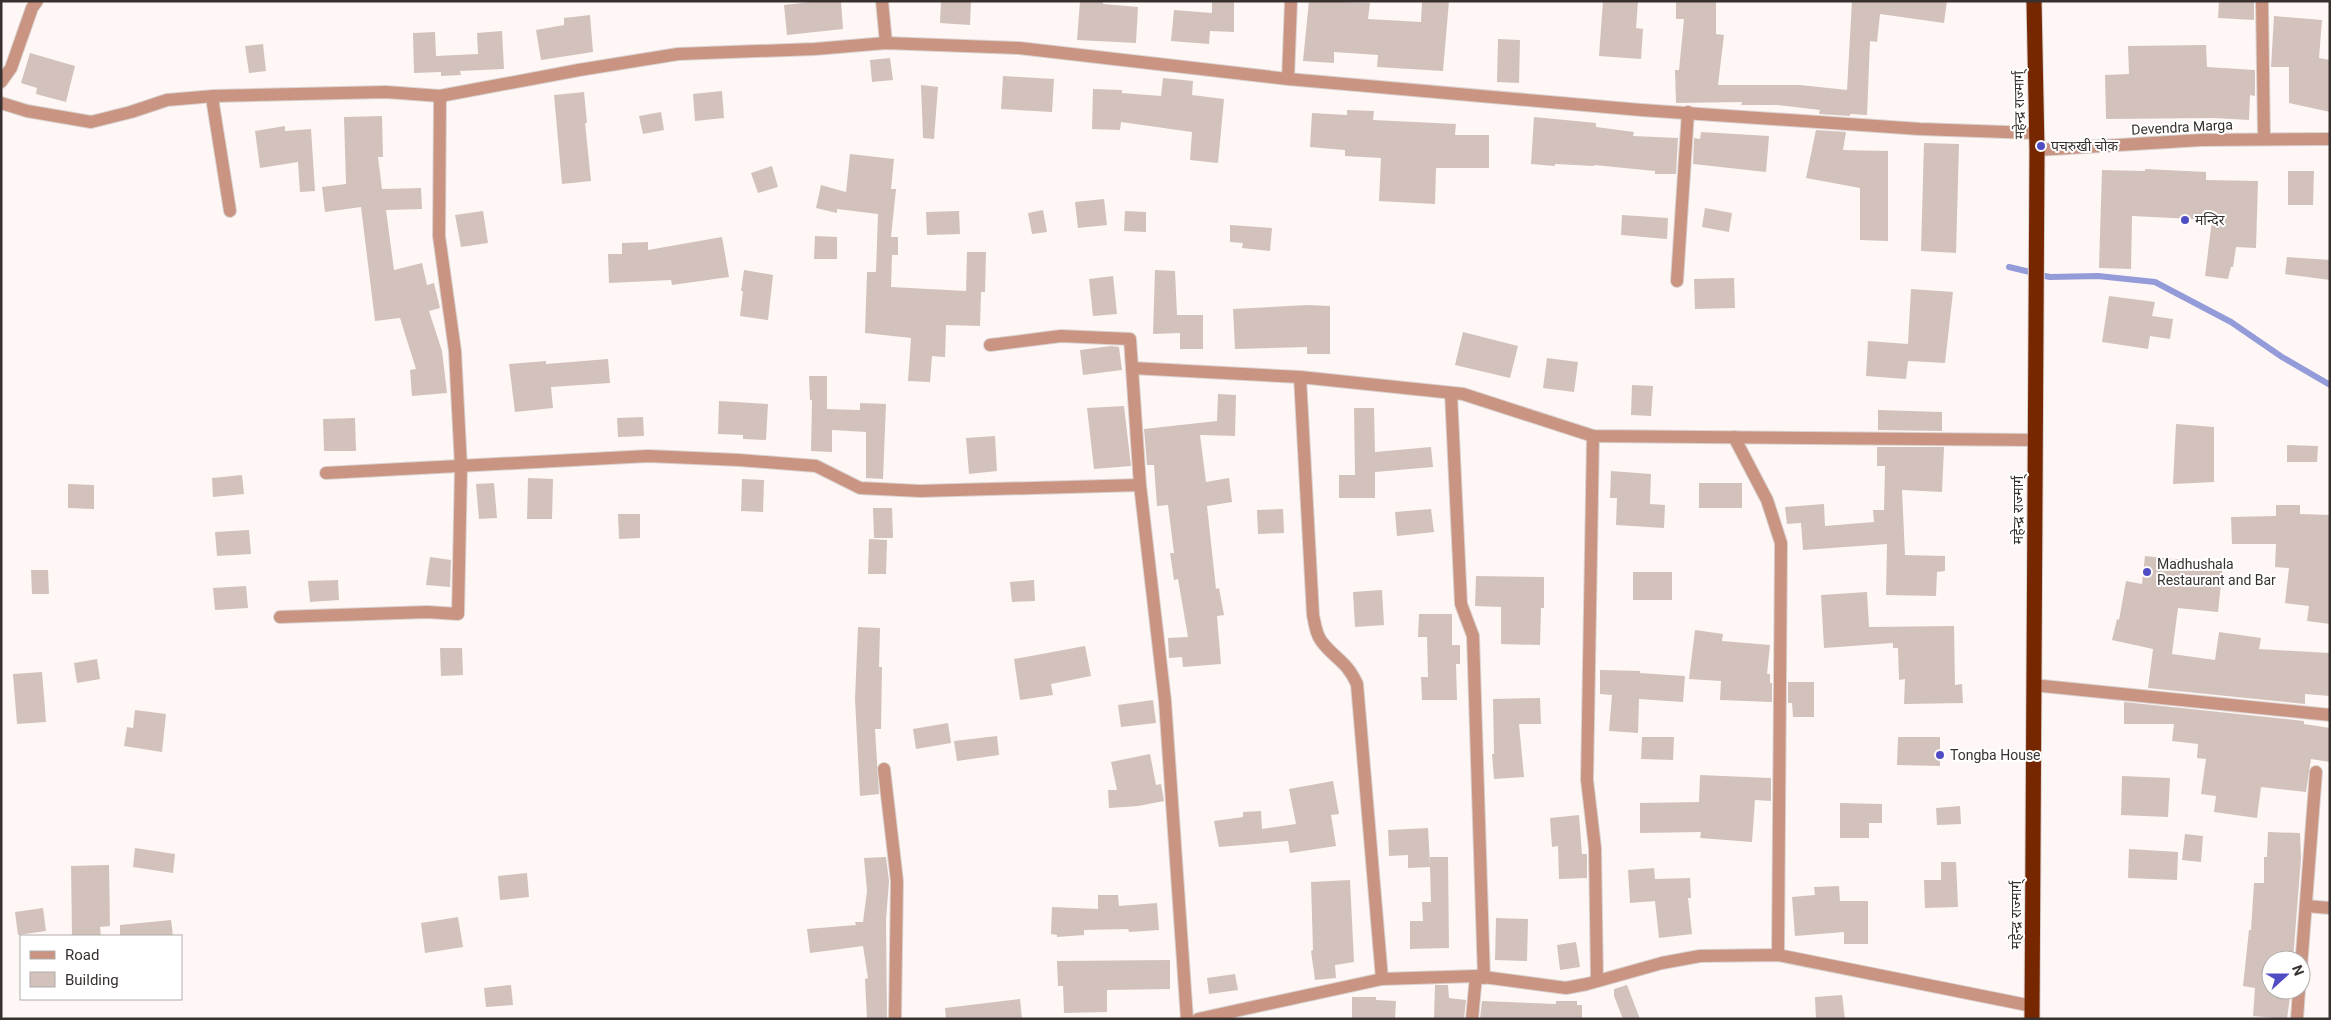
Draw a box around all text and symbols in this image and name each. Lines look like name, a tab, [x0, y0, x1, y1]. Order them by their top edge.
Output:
street label: महेन्द्र राज्मार्ग्	[2009, 69, 2030, 139]
street label: Devendra Marga	[2131, 116, 2233, 138]
place label: पचरुखी चोक	[2051, 138, 2118, 154]
marker: पचरुखी चोक	[2035, 140, 2047, 152]
place label: मन्दिर	[2195, 212, 2225, 228]
marker: मन्दिर	[2179, 214, 2191, 226]
street label: महेन्द्र राज्मार्ग्	[2009, 474, 2028, 544]
place label: Madhushala Restaurant and Bar	[2157, 556, 2276, 588]
marker: Madhushala Restaurant and Bar	[2141, 566, 2153, 578]
place label: Tongba House	[1950, 747, 2041, 763]
marker: Tongba House	[1934, 749, 1946, 761]
street label: महेन्द्र राज्मार्ग्	[2007, 879, 2026, 949]
legend	[20, 935, 182, 1000]
text: Road	[65, 946, 99, 964]
north arrow	[2261, 950, 2311, 1000]
text: N	[2289, 963, 2307, 978]
text: Building	[65, 971, 119, 989]

